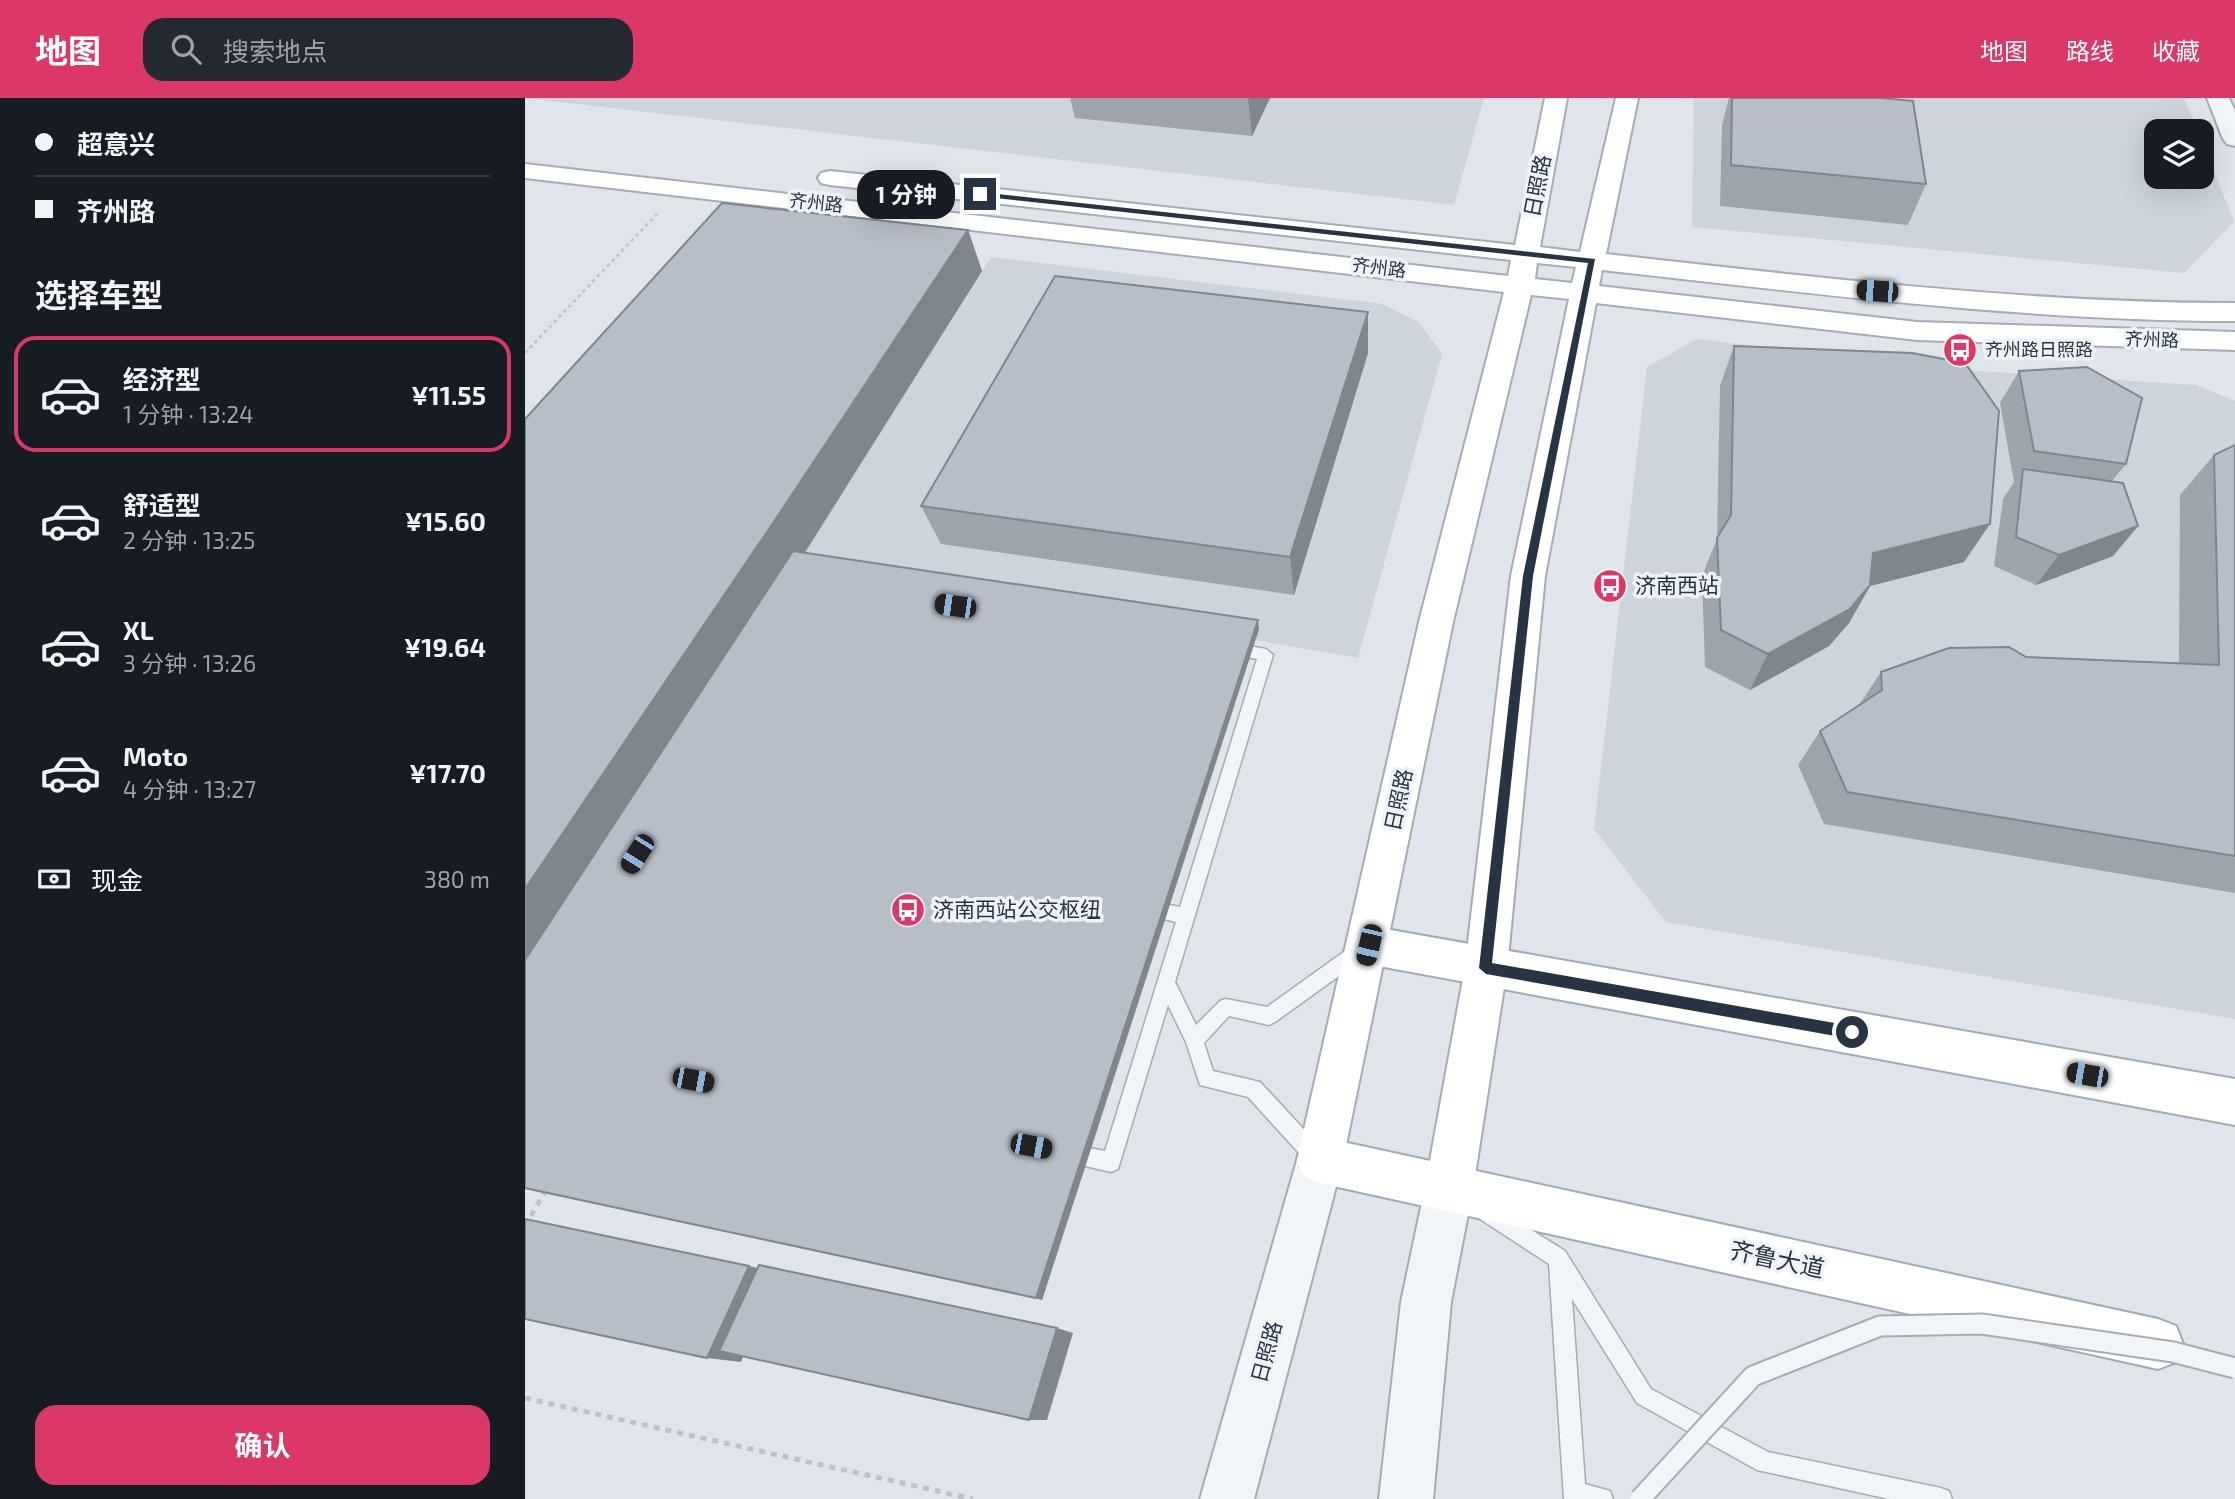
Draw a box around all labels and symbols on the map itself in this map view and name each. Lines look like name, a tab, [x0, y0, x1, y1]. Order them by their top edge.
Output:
street label: 日照路	[1518, 152, 1555, 219]
callout: 1 分钟	[857, 170, 955, 218]
route end	[964, 178, 996, 210]
street label: 齐州路	[788, 188, 844, 216]
street label: 齐州路	[1351, 253, 1407, 281]
car	[1856, 279, 1899, 303]
street label: 齐州路	[2125, 327, 2179, 351]
bus stop icon: 齐州路日照路	[1941, 331, 1979, 369]
place label: 齐州路日照路	[1985, 338, 2093, 360]
bus stop icon: 济南西站	[1591, 567, 1629, 605]
place label: 济南西站	[1635, 572, 1719, 597]
car	[933, 593, 978, 619]
street label: 日照路	[1379, 766, 1416, 833]
car	[617, 831, 658, 877]
bus stop icon: 济南西站公交枢纽	[889, 891, 927, 929]
place label: 济南西站公交枢纽	[933, 896, 1101, 921]
car	[1355, 922, 1384, 968]
route start	[1836, 1016, 1868, 1048]
car	[2065, 1061, 2110, 1089]
car	[671, 1066, 716, 1094]
car	[1009, 1132, 1054, 1160]
street label: 齐鲁大道	[1727, 1234, 1827, 1283]
street label: 日照路	[1245, 1318, 1286, 1385]

